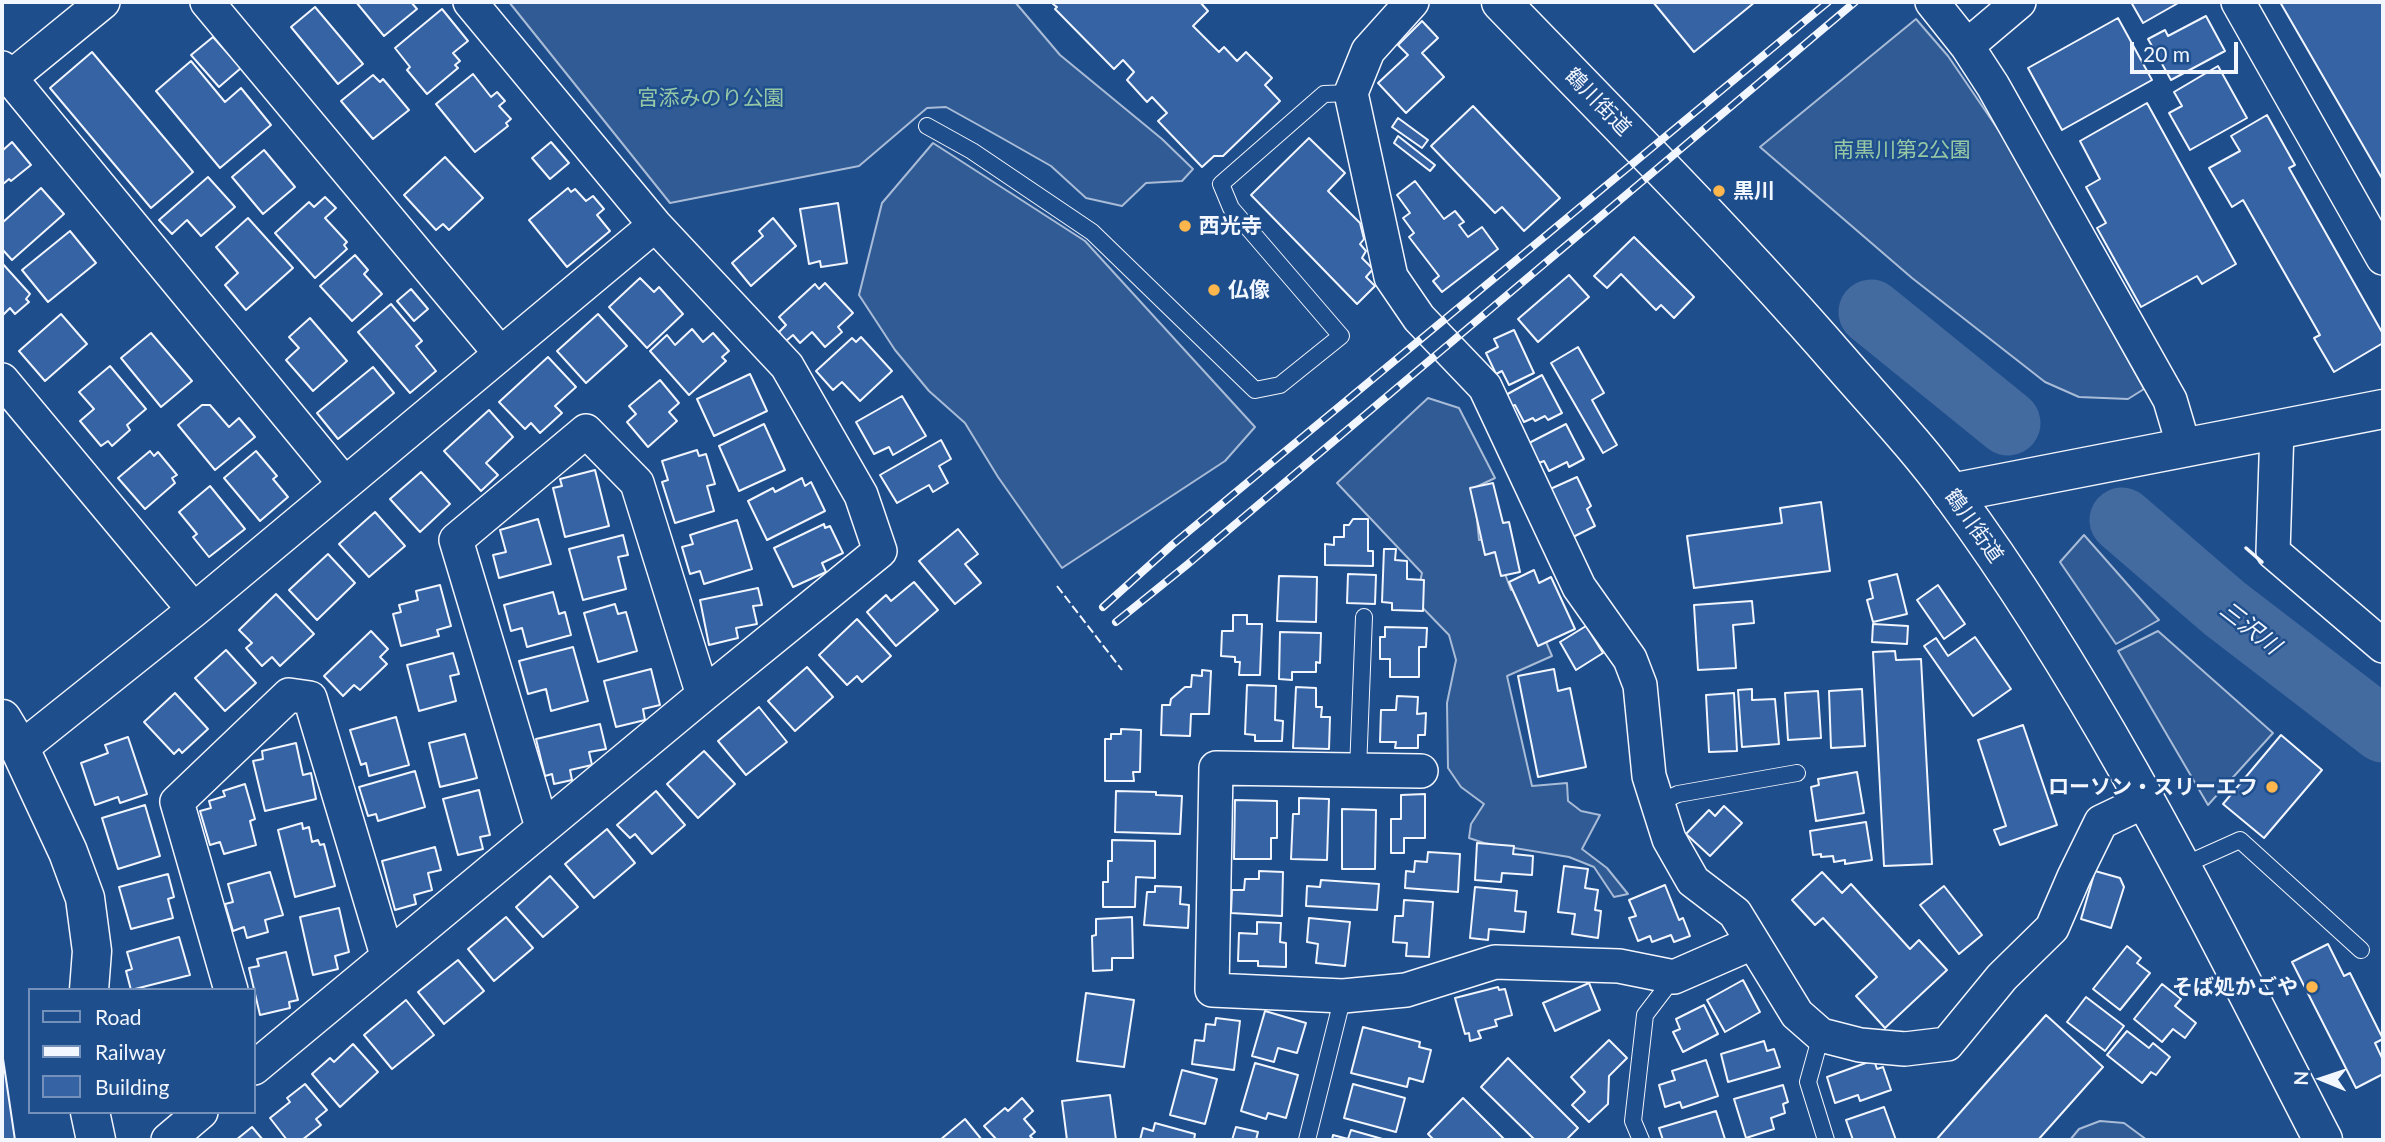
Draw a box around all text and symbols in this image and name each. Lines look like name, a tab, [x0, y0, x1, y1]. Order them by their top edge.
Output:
scale bar	[2133, 28, 2242, 72]
text: 20 m	[2143, 41, 2190, 66]
street label: 鶴川街道	[1560, 63, 1636, 141]
park label: 宮添みのり公園	[638, 85, 784, 111]
park label: 南黒川第2公園	[1833, 137, 1971, 163]
place label: 黒川	[1733, 178, 1775, 204]
marker: 黒川	[1711, 183, 1727, 199]
place label: 西光寺	[1199, 213, 1262, 239]
marker: 西光寺	[1177, 218, 1193, 234]
place label: 仏像	[1228, 277, 1270, 303]
marker: 仏像	[1206, 282, 1222, 298]
street label: 鶴川街道	[1940, 484, 2008, 568]
water label: 三沢川	[2214, 596, 2286, 660]
place label: ローソン・スリーエフ	[2048, 774, 2258, 800]
marker: ローソン・スリーエフ	[2264, 779, 2280, 795]
place label: そば処かごや	[2172, 974, 2298, 1000]
marker: そば処かごや	[2304, 979, 2320, 995]
legend	[28, 988, 256, 1114]
text: Road	[95, 1004, 142, 1029]
text: Railway	[95, 1039, 166, 1064]
north arrow	[2287, 1044, 2357, 1114]
text: N	[2289, 1071, 2312, 1086]
text: Building	[95, 1074, 170, 1099]

